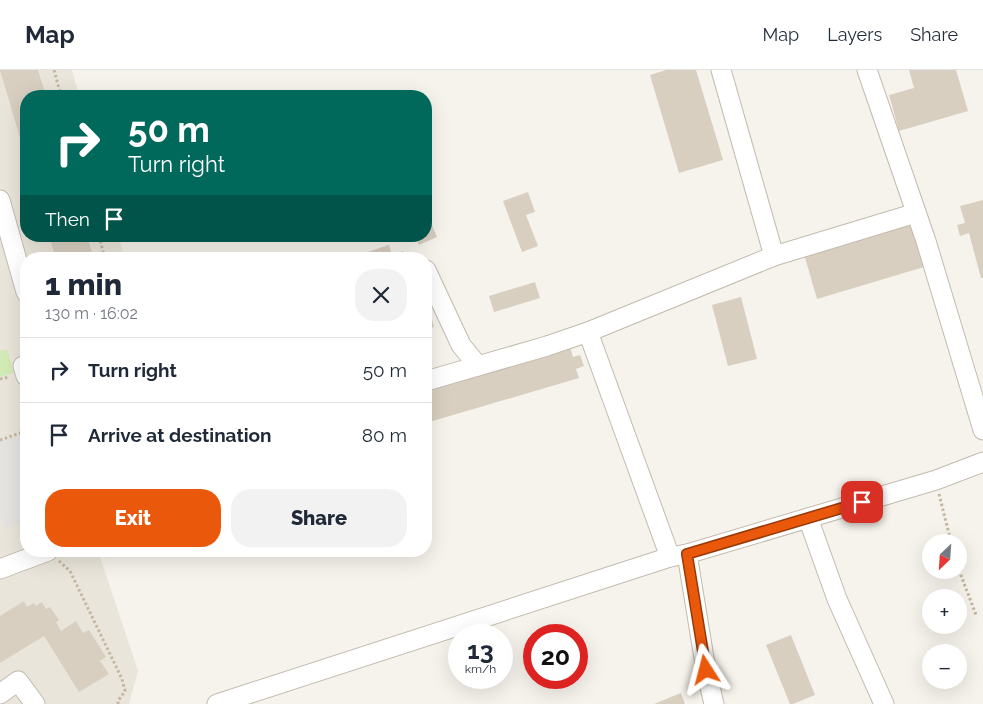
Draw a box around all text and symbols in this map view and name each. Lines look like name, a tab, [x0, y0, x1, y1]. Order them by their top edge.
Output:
text: Map	[25, 20, 75, 49]
text: Map	[763, 24, 799, 45]
text: Layers	[827, 24, 882, 45]
text: Share	[910, 24, 958, 45]
text: 50 m	[128, 109, 210, 150]
icon: right	[45, 110, 110, 175]
text: Turn right	[128, 151, 225, 177]
icon: arrive	[100, 205, 128, 233]
text: Then	[45, 208, 90, 230]
text: 1 min	[45, 267, 122, 302]
button: close	[355, 269, 407, 321]
text: 130 m · 16:02	[45, 304, 138, 323]
icon: right	[45, 356, 73, 384]
text: Turn right	[88, 359, 177, 381]
text: 50 m	[363, 359, 407, 381]
icon: arrive	[45, 421, 73, 449]
text: Arrive at destination	[88, 424, 272, 446]
text: 80 m	[362, 424, 407, 446]
pin	[841, 481, 883, 523]
icon: arrive	[848, 488, 876, 516]
button: Exit	[45, 489, 221, 547]
button: Share	[231, 489, 407, 547]
north arrow	[922, 534, 968, 579]
map controls	[922, 534, 967, 689]
button: +	[922, 589, 967, 634]
speed limit sign: 20	[523, 624, 588, 689]
text: 13	[467, 635, 494, 665]
position arrow	[679, 643, 731, 695]
button: −	[922, 644, 967, 689]
text: km/h	[465, 662, 496, 676]

